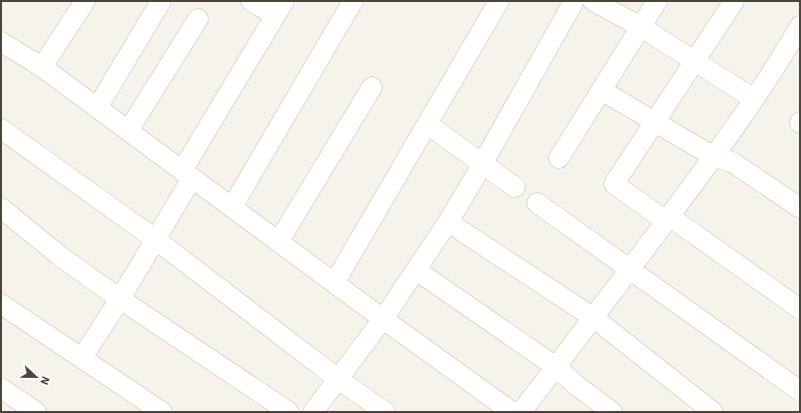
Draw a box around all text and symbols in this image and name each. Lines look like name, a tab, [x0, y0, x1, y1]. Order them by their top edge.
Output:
north arrow	[16, 357, 56, 397]
text: N	[37, 374, 53, 387]

